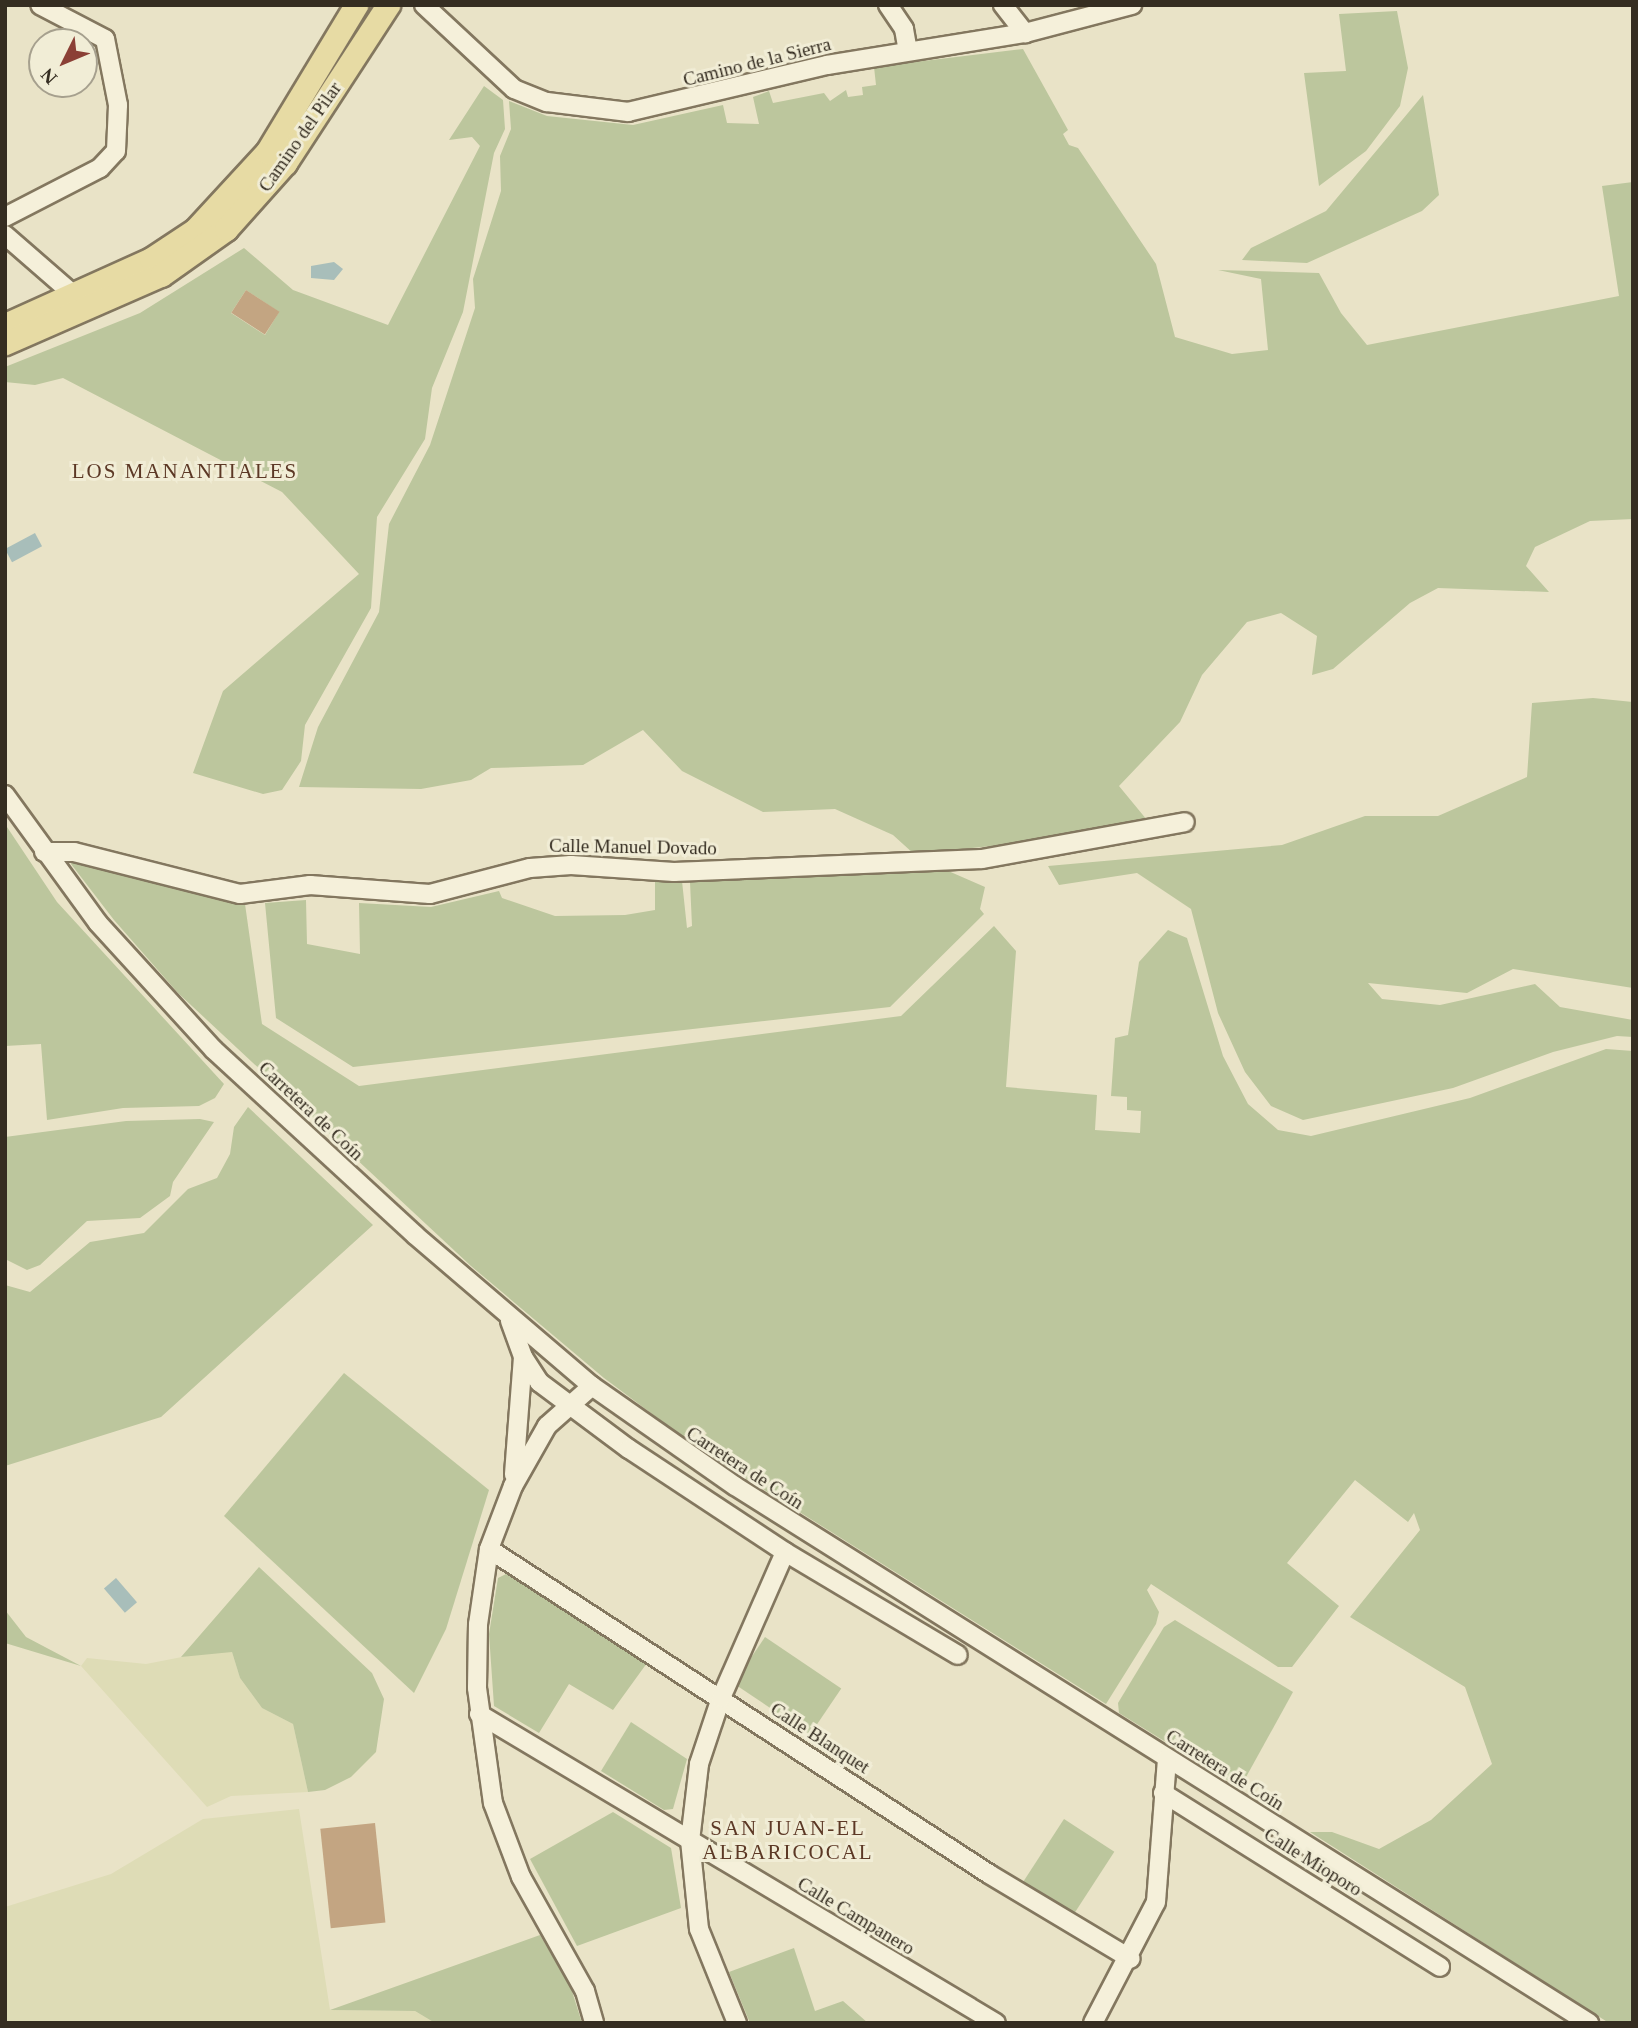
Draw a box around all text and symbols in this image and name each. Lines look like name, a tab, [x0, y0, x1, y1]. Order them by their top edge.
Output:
north arrow	[28, 28, 98, 98]
street label: Camino de la Sierra	[681, 33, 833, 91]
text: N	[36, 64, 61, 88]
street label: Camino del Pilar	[254, 78, 346, 196]
district label: LOS MANANTIALES	[74, 458, 296, 484]
street label: Calle Manuel Dovado	[549, 834, 717, 860]
street label: Carretera de Coín	[254, 1057, 368, 1165]
street label: Carretera de Coín	[682, 1422, 808, 1514]
street label: Calle Blanquet	[766, 1698, 874, 1778]
street label: Carretera de Coín	[1162, 1725, 1288, 1815]
district label: SAN JUAN-EL ALBARICOCAL	[704, 1815, 872, 1865]
street label: Calle Mioporo	[1260, 1823, 1366, 1901]
street label: Calle Campanero	[793, 1872, 919, 1960]

